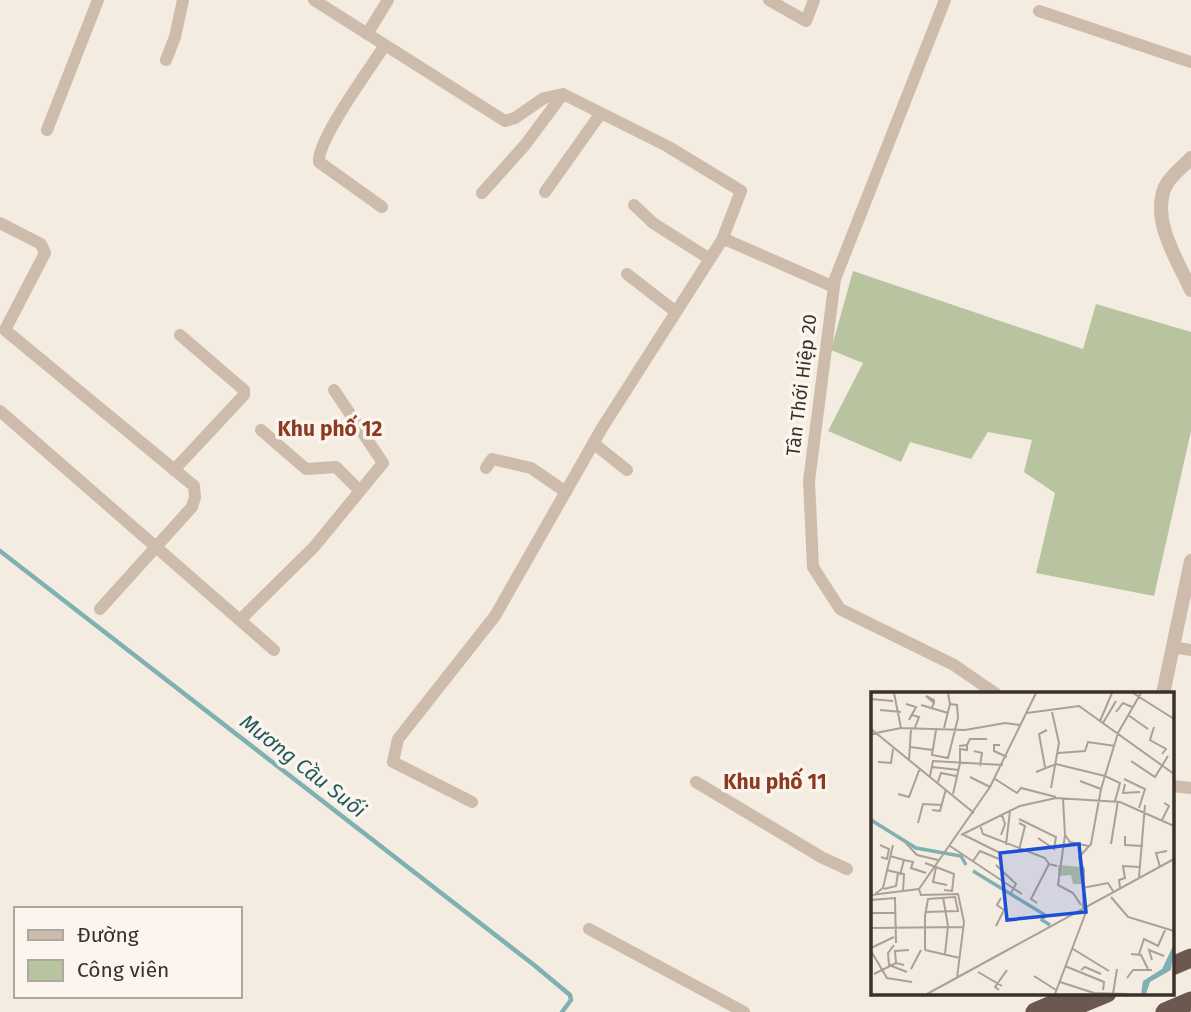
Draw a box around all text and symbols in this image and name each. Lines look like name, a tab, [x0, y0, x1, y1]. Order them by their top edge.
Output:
street label: Tân Thới Hiệp 20	[781, 313, 822, 457]
district label: Khu phố 12	[278, 414, 383, 442]
inset map	[871, 692, 1174, 995]
water label: Mương Cầu Suối	[235, 709, 371, 823]
district label: Khu phố 11	[723, 767, 827, 795]
legend	[14, 907, 242, 998]
text: Đường	[77, 922, 139, 948]
text: Công viên	[77, 957, 169, 983]

